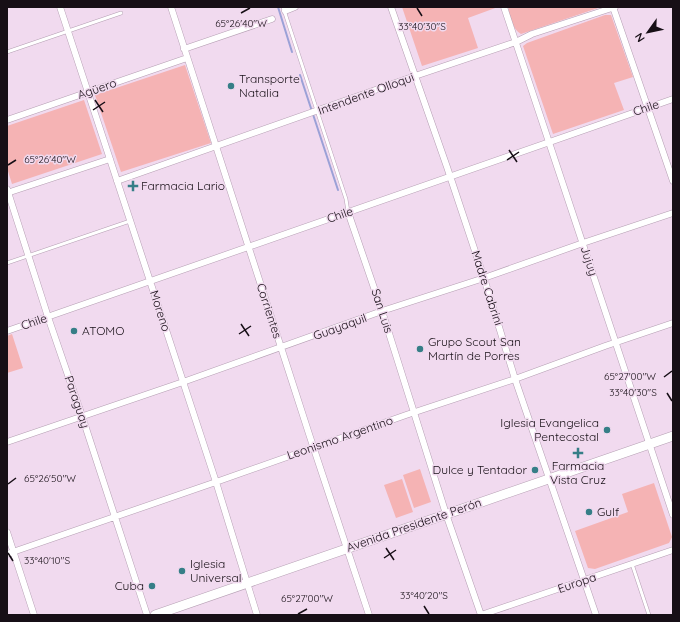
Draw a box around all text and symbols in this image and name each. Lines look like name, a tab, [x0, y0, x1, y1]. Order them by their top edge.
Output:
north arrow	[628, 12, 668, 52]
text: 65°26'40"W	[215, 17, 267, 30]
text: 33°40'30"S	[398, 20, 446, 33]
text: N	[632, 30, 648, 45]
street label: Intendente Olloqui	[316, 69, 416, 118]
place label: Transporte Natalia	[239, 71, 300, 100]
street label: Agüero	[75, 75, 118, 102]
marker: Transporte Natalia	[226, 81, 236, 91]
street label: Chile	[631, 96, 661, 119]
text: 65°26'40"W	[24, 153, 76, 166]
place label: Farmacia Lario	[141, 178, 225, 193]
marker: Farmacia Lario	[128, 181, 138, 191]
street label: Chile	[325, 203, 355, 226]
street label: Jujuy	[578, 244, 601, 278]
street label: Madre Cabrini	[468, 248, 507, 327]
street label: Corrientes	[254, 281, 286, 341]
street label: San Luis	[368, 287, 397, 335]
street label: Moreno	[147, 288, 174, 333]
street label: Chile	[19, 310, 49, 333]
street label: Guayaquil	[311, 310, 369, 343]
place label: ATOMO	[82, 323, 124, 338]
marker: ATOMO	[69, 326, 79, 336]
place label: Grupo Scout San Martín de Porres	[428, 334, 521, 363]
marker: Grupo Scout San Martín de Porres	[415, 344, 425, 354]
text: 65°27'00"W	[604, 370, 656, 383]
street label: Paraguay	[62, 374, 93, 430]
text: 33°40'30"S	[609, 386, 657, 399]
street label: Leonismo Argentino	[285, 412, 395, 463]
place label: Iglesia Evangelica Pentecostal	[500, 415, 599, 444]
marker: Iglesia Evangelica Pentecostal	[602, 425, 612, 435]
marker: Farmacia Vista Cruz	[573, 448, 583, 458]
place label: Farmacia Vista Cruz	[550, 458, 606, 487]
place label: Dulce y Tentador	[433, 462, 527, 477]
marker: Dulce y Tentador	[530, 465, 540, 475]
text: 65°26'50"W	[24, 472, 76, 485]
street label: Avenida Presidente Perón	[344, 494, 483, 555]
place label: Gulf	[597, 504, 620, 519]
marker: Gulf	[584, 507, 594, 517]
text: 33°40'10"S	[24, 554, 70, 567]
place label: Iglesia Universal	[190, 556, 242, 585]
marker: Iglesia Universal	[177, 566, 187, 576]
street label: Europa	[556, 569, 598, 596]
place label: Cuba	[115, 578, 144, 593]
marker: Cuba	[147, 581, 157, 591]
text: 33°40'20"S	[400, 589, 448, 602]
text: 65°27'00"W	[281, 592, 333, 605]

